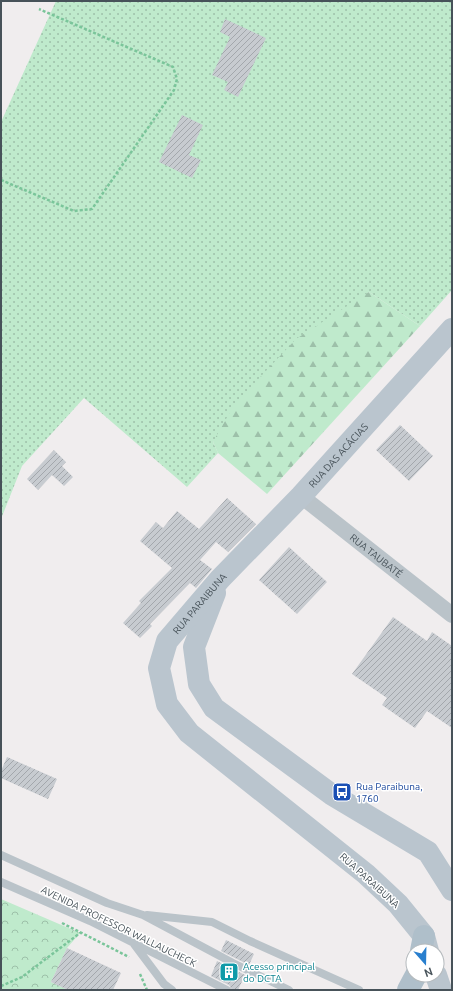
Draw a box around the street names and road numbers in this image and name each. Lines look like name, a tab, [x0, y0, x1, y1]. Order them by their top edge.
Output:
street label: RUA DAS ACÁCIAS	[306, 421, 370, 490]
street label: RUA TAUBATÉ	[348, 532, 405, 580]
street label: RUA PARAIBUNA	[171, 571, 229, 636]
street label: RUA PARAIBUNA	[338, 851, 402, 910]
street label: AVENIDA PROFESSOR WALLAUCHECK	[39, 884, 198, 969]

